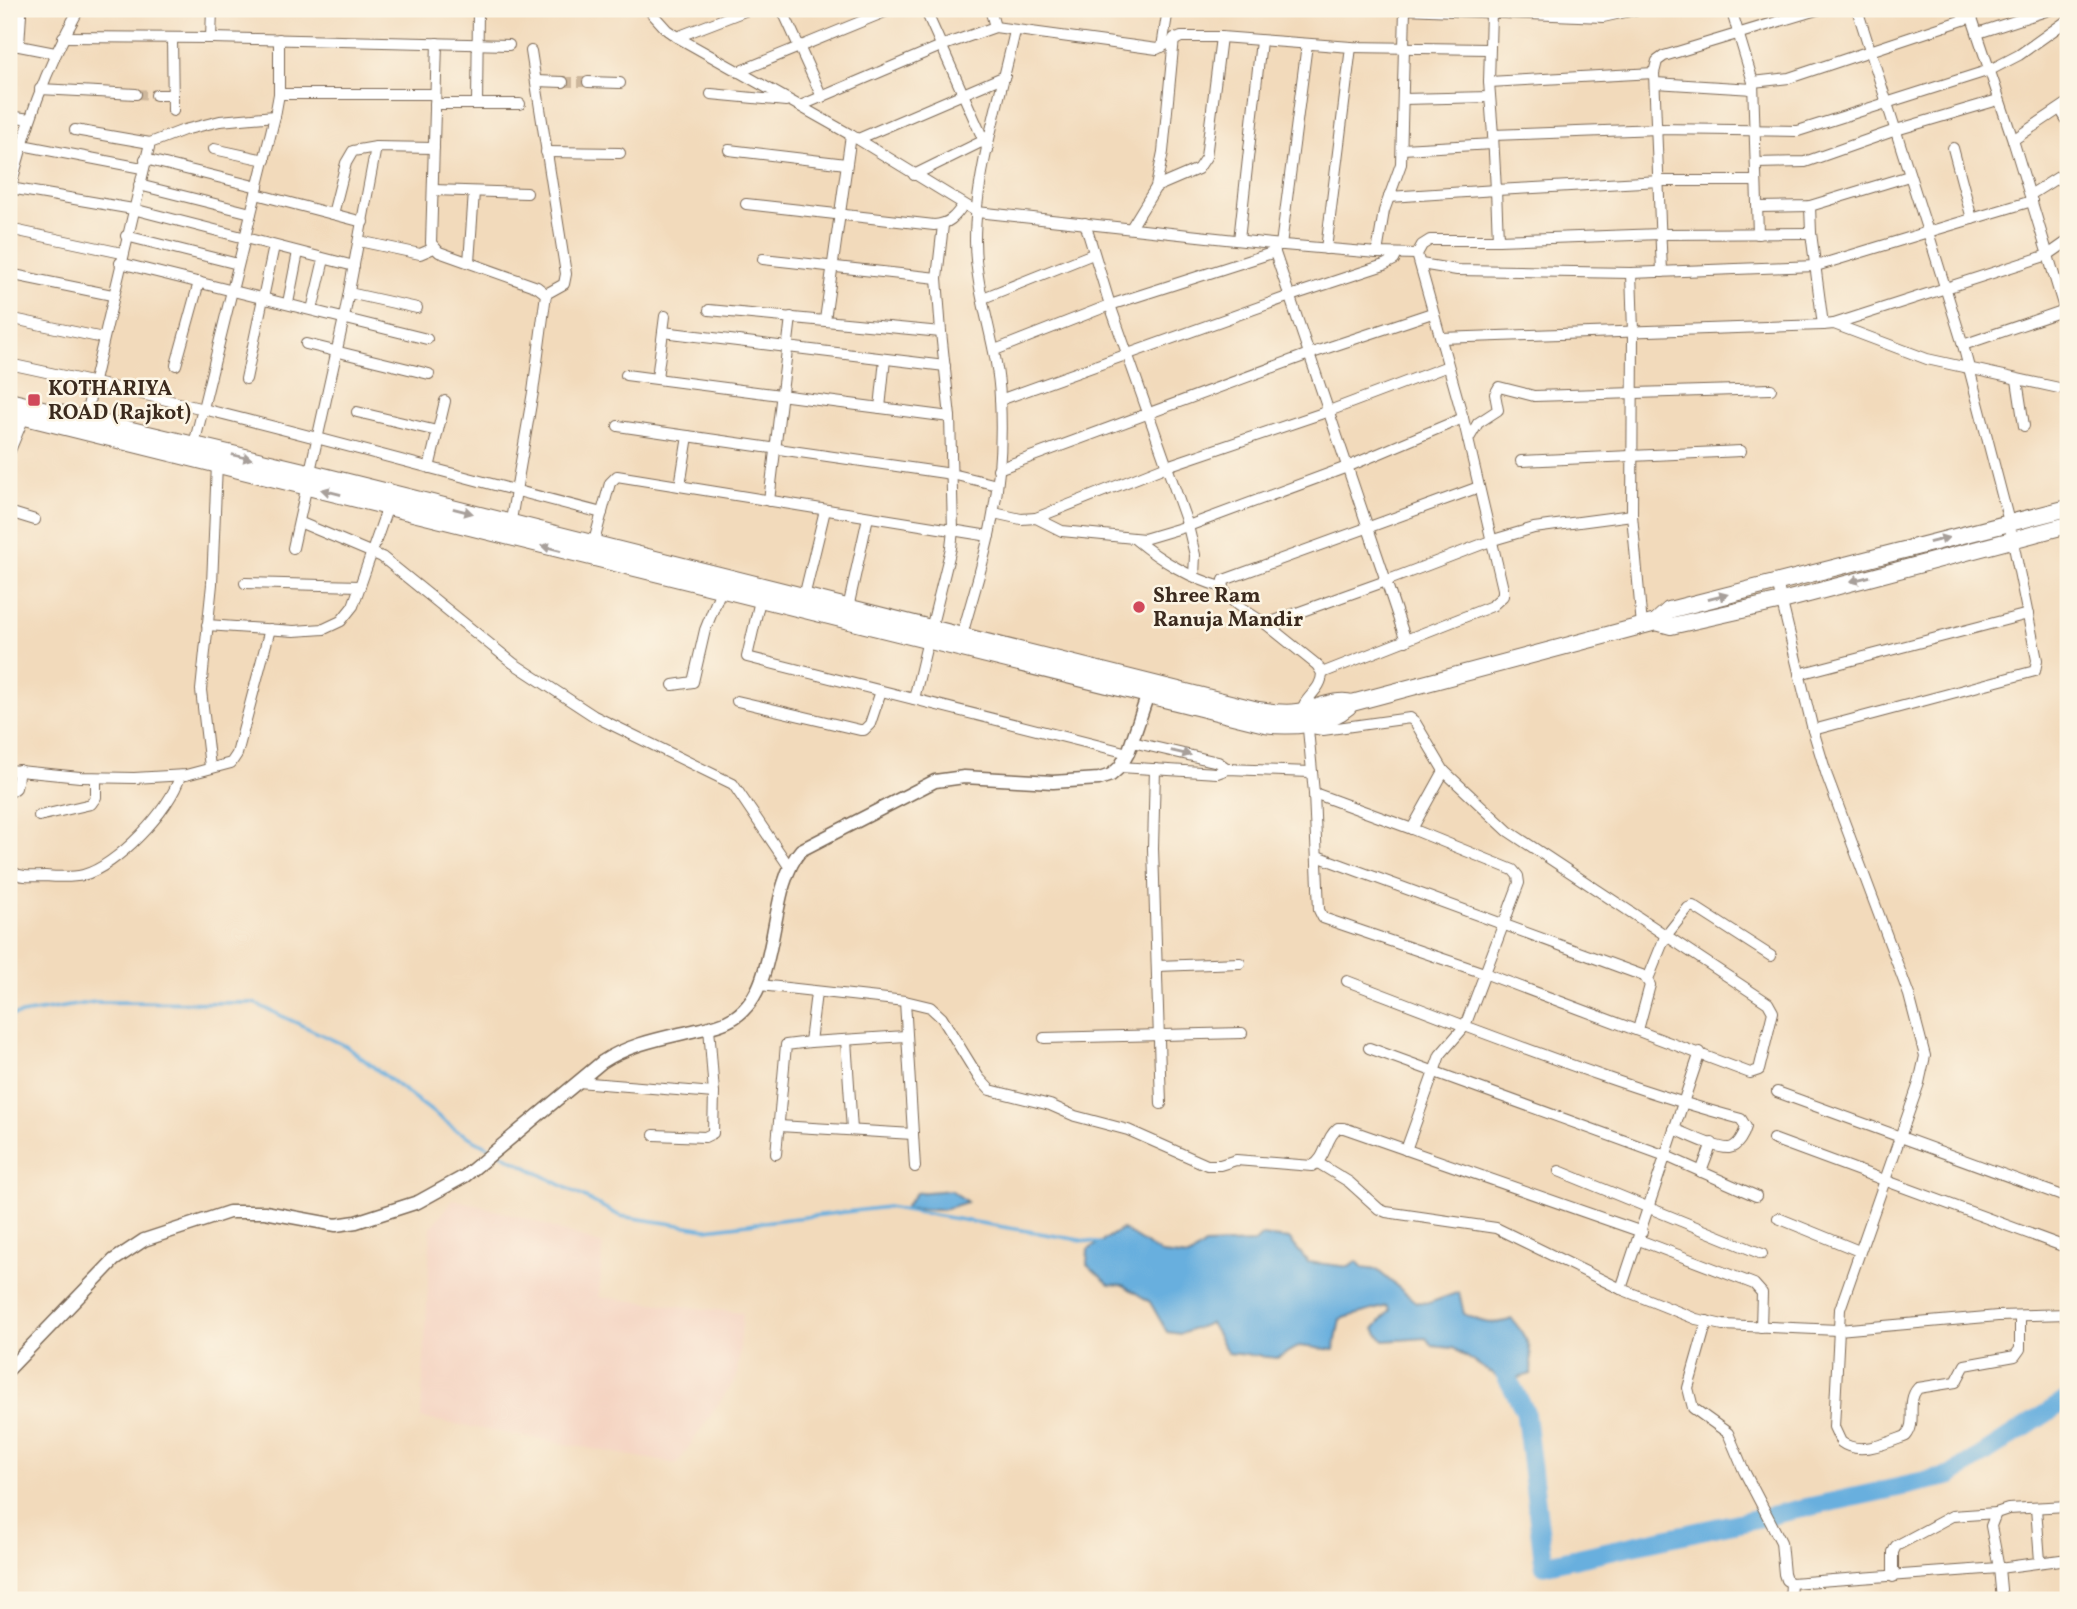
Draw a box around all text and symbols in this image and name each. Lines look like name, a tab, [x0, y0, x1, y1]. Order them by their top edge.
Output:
place label: KOTHARIYA ROAD (Rajkot)	[48, 375, 191, 428]
marker: KOTHARIYA ROAD (Rajkot)	[26, 392, 42, 408]
one-way arrow	[231, 451, 253, 462]
one-way arrow	[320, 486, 342, 497]
one-way arrow	[452, 506, 474, 517]
one-way arrow	[1928, 534, 1950, 545]
one-way arrow	[540, 542, 562, 553]
one-way arrow	[1849, 575, 1870, 585]
place label: Shree Ram Ranuja Mandir	[1153, 582, 1303, 635]
one-way arrow	[1708, 591, 1730, 602]
marker: Shree Ram Ranuja Mandir	[1131, 599, 1147, 615]
one-way arrow	[1170, 748, 1192, 759]

